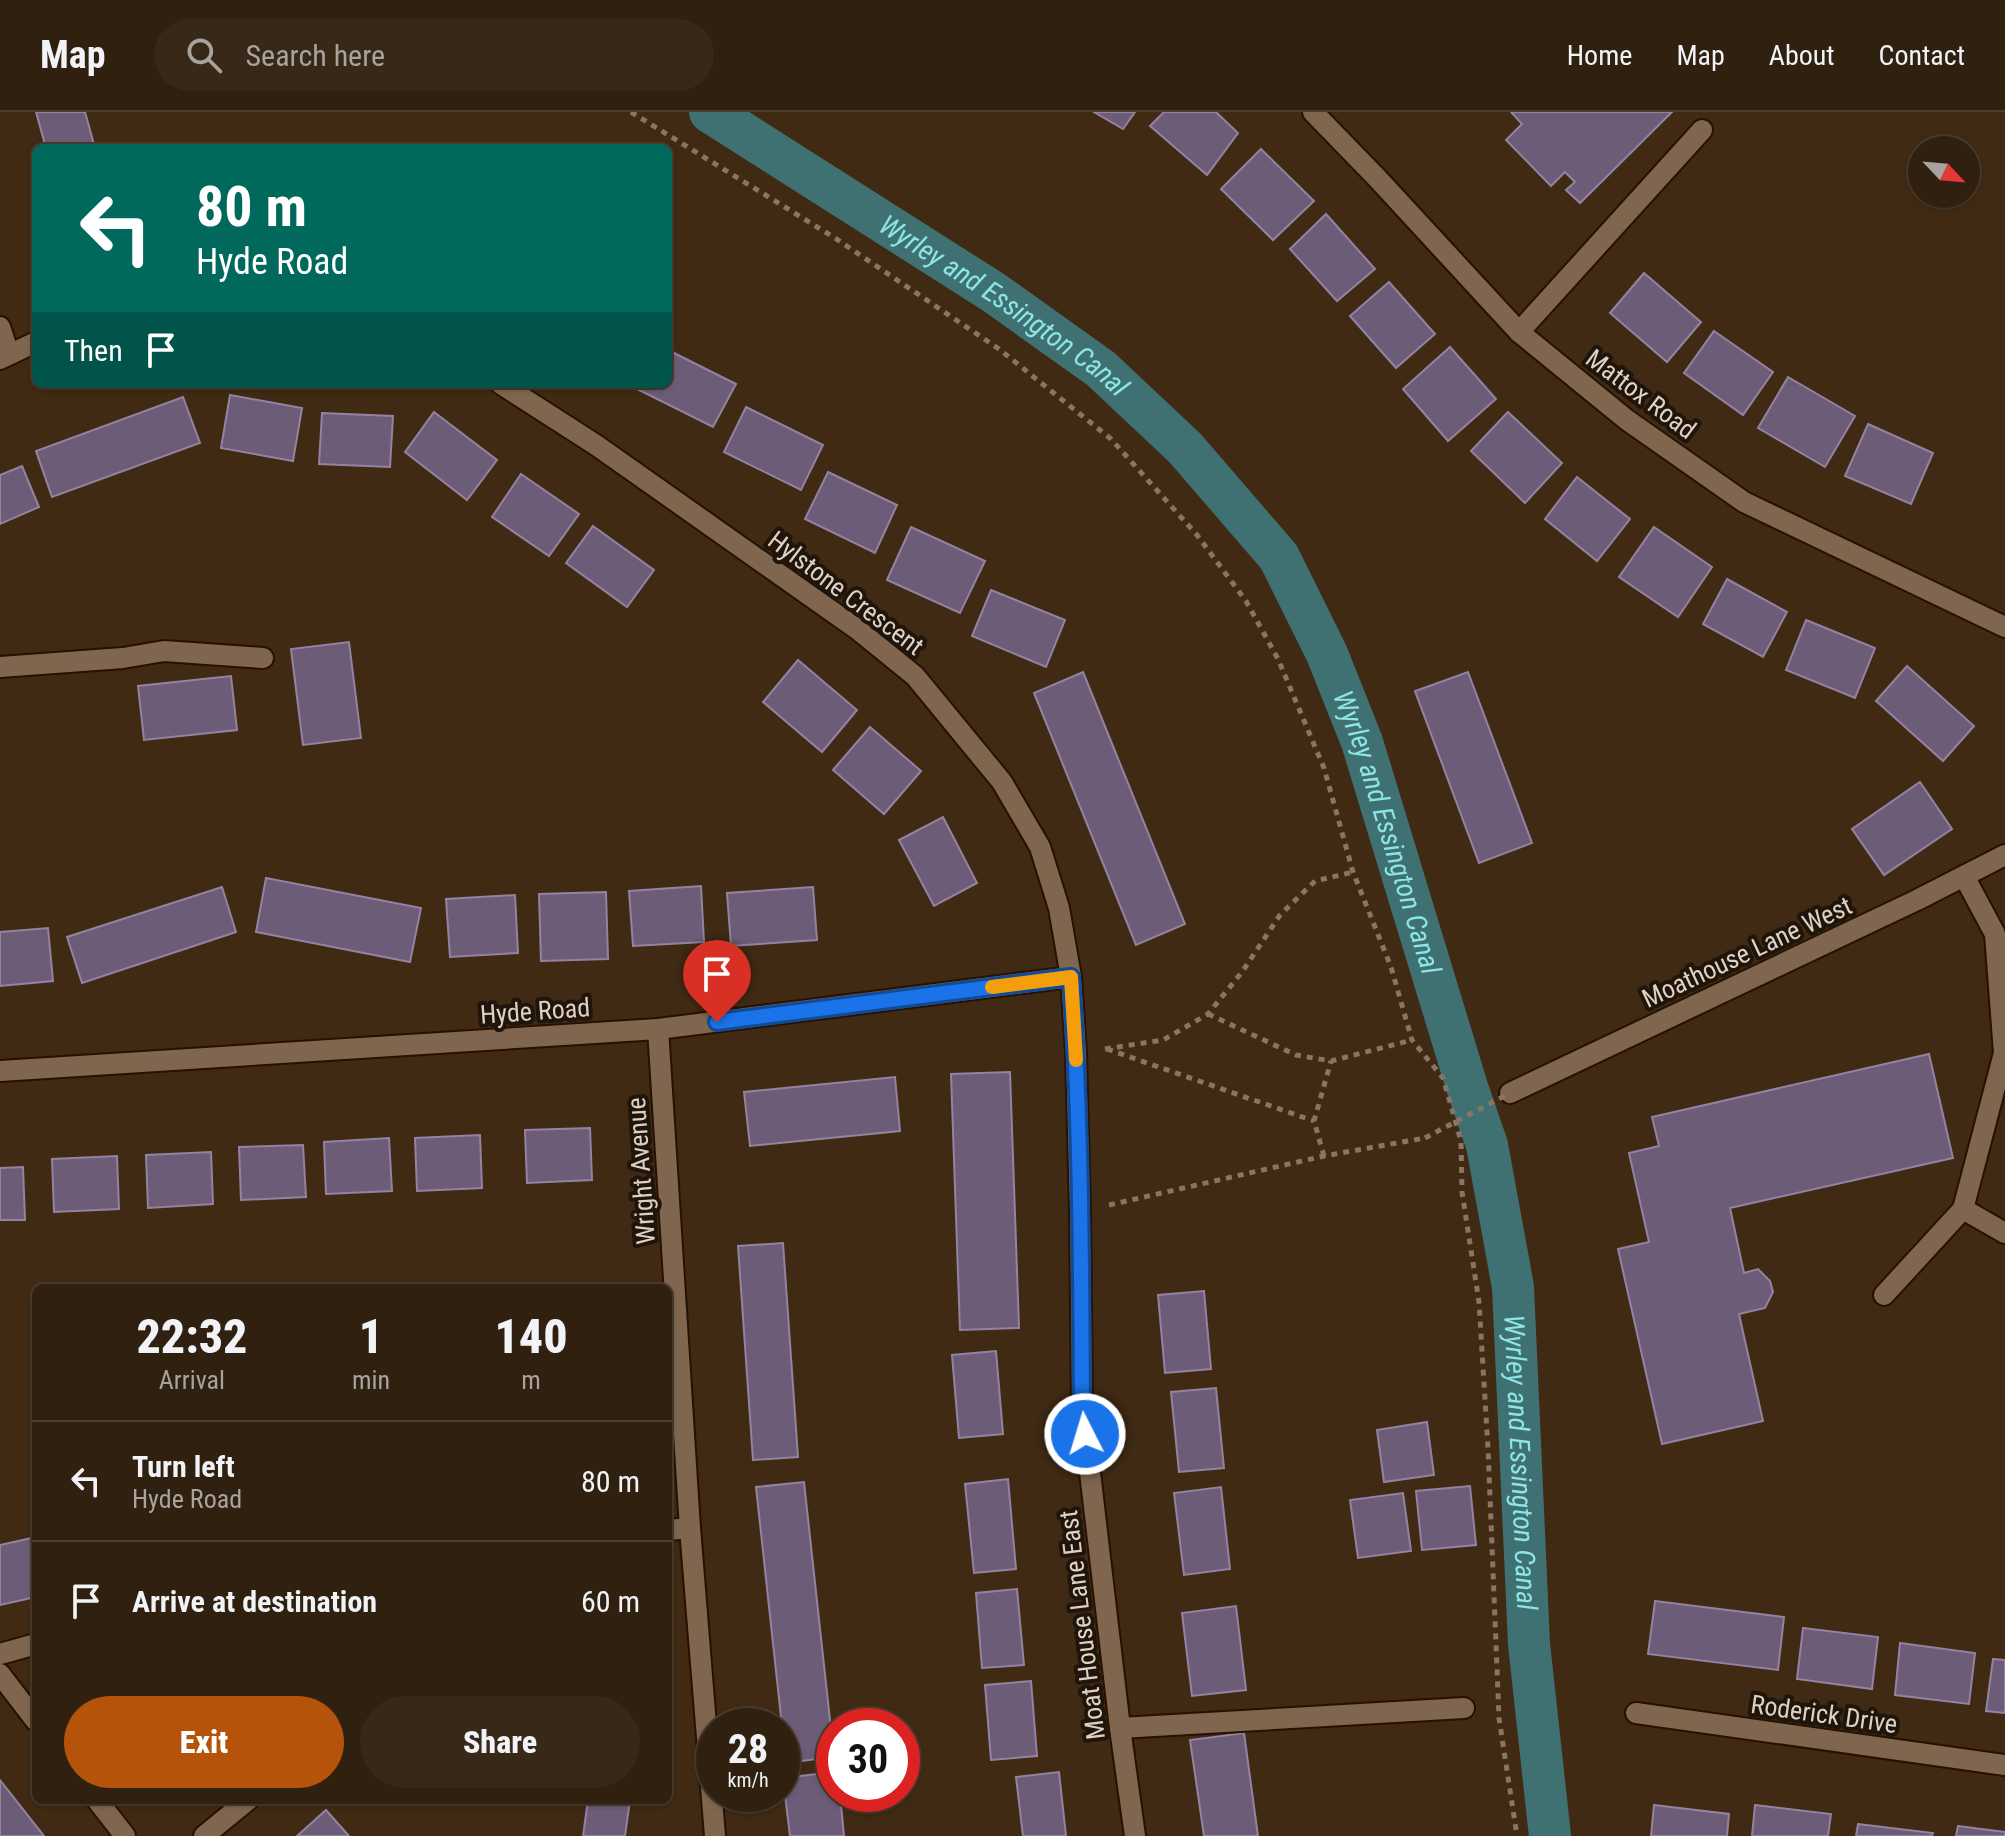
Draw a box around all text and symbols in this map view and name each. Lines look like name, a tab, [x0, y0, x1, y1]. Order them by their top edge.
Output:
search box	[154, 19, 714, 91]
text: Map	[40, 33, 106, 77]
icon: search	[182, 33, 226, 77]
text: Search here	[246, 38, 385, 73]
text: Home	[1567, 39, 1632, 72]
text: Map	[1676, 39, 1725, 72]
text: About	[1769, 39, 1835, 72]
text: Contact	[1879, 39, 1965, 72]
north arrow	[1908, 136, 1980, 208]
map controls	[1908, 136, 1980, 208]
text: 80 m	[196, 174, 307, 240]
icon: left	[64, 176, 168, 280]
water label: Wyrley and Essington Canal	[873, 208, 1136, 404]
text: Hyde Road	[196, 241, 348, 283]
icon: arrive	[139, 328, 183, 372]
text: Then	[64, 333, 123, 368]
street label: Mattox Road	[1580, 343, 1702, 445]
street label: Hylstone Crescent	[762, 525, 930, 661]
water label: Wyrley and Essington Canal	[1326, 686, 1448, 979]
street label: Moathouse Lane West	[1637, 890, 1857, 1014]
pin	[683, 940, 751, 1022]
icon: arrive	[695, 952, 739, 996]
street label: Hyde Road	[479, 992, 591, 1030]
street label: Wright Avenue	[621, 1096, 661, 1246]
text: 22:32	[136, 1308, 248, 1365]
text: 1	[359, 1308, 383, 1365]
text: 140	[494, 1308, 568, 1365]
water label: Wyrley and Essington Canal	[1497, 1314, 1543, 1611]
text: Arrival	[159, 1365, 225, 1395]
text: min	[352, 1365, 390, 1395]
text: m	[521, 1365, 541, 1395]
position arrow	[1043, 1392, 1127, 1476]
text: Turn left	[132, 1449, 235, 1484]
icon: left	[64, 1459, 108, 1503]
text: 80 m	[581, 1464, 640, 1499]
text: Hyde Road	[132, 1484, 242, 1514]
street label: Moat House Lane East	[1053, 1509, 1111, 1741]
icon: arrive	[64, 1579, 108, 1623]
text: Arrive at destination	[132, 1584, 377, 1619]
text: 60 m	[581, 1584, 640, 1619]
street label: Roderick Drive	[1749, 1689, 1899, 1739]
button: Exit	[64, 1696, 344, 1788]
button: Share	[360, 1696, 640, 1788]
speed limit sign: 30	[816, 1708, 920, 1812]
text: 28	[728, 1726, 768, 1773]
text: km/h	[727, 1768, 769, 1792]

